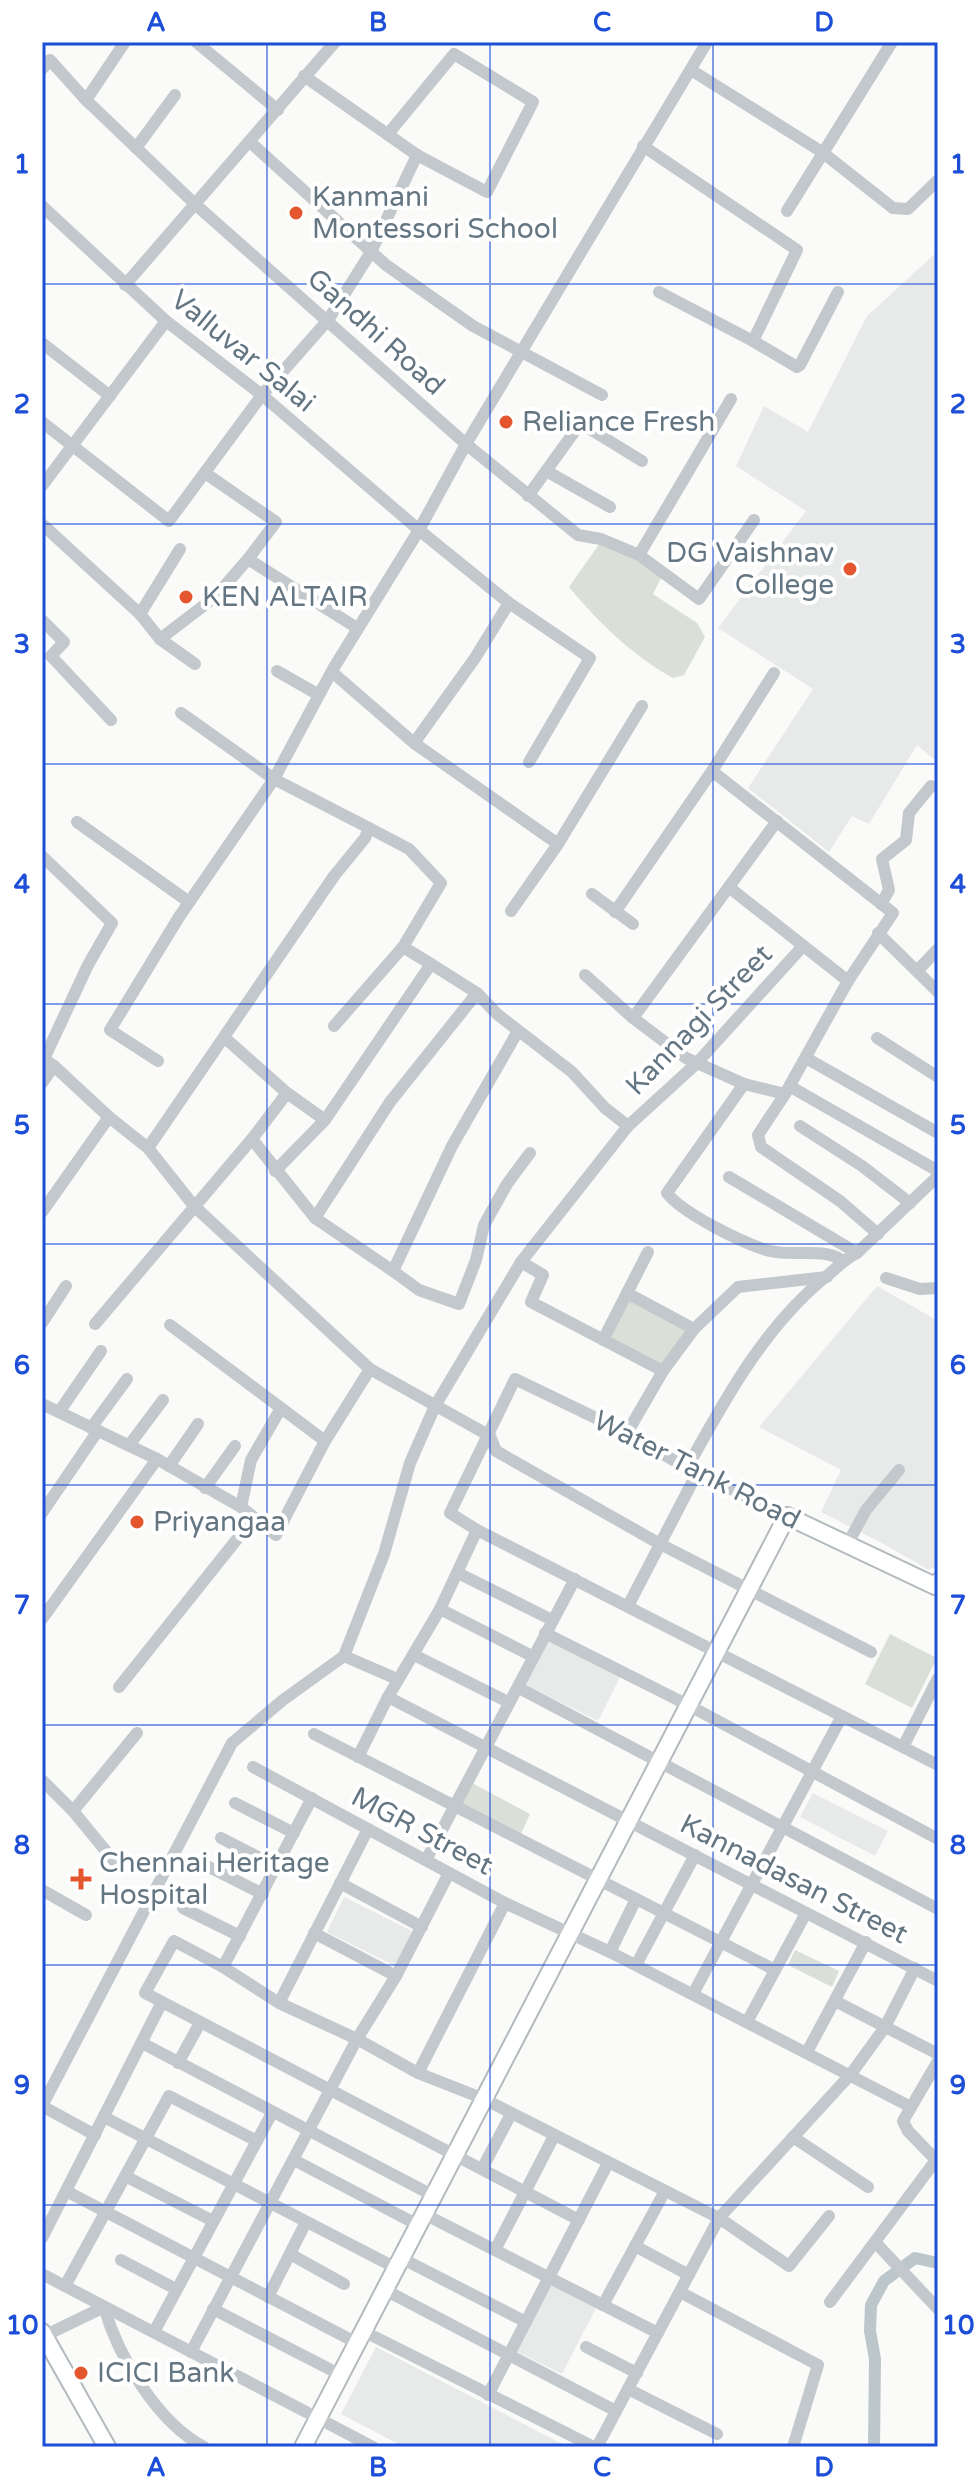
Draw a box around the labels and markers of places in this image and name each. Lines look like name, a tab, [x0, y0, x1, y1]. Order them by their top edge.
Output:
place label: Kanmani Montessori School	[312, 180, 558, 246]
marker: Kanmani Montessori School	[287, 204, 305, 222]
place label: Reliance Fresh	[522, 405, 715, 439]
marker: Reliance Fresh	[497, 413, 515, 431]
place label: DG Vaishnav College	[666, 536, 834, 602]
marker: DG Vaishnav College	[841, 560, 859, 578]
place label: KEN ALTAIR	[202, 580, 368, 614]
marker: KEN ALTAIR	[177, 588, 195, 606]
place label: Priyangaa	[153, 1505, 286, 1539]
marker: Priyangaa	[128, 1513, 146, 1531]
place label: Chennai Heritage Hospital	[99, 1846, 330, 1912]
marker: Chennai Heritage Hospital	[70, 1868, 92, 1890]
place label: ICICI Bank	[97, 2356, 235, 2390]
marker: ICICI Bank	[72, 2364, 90, 2382]

